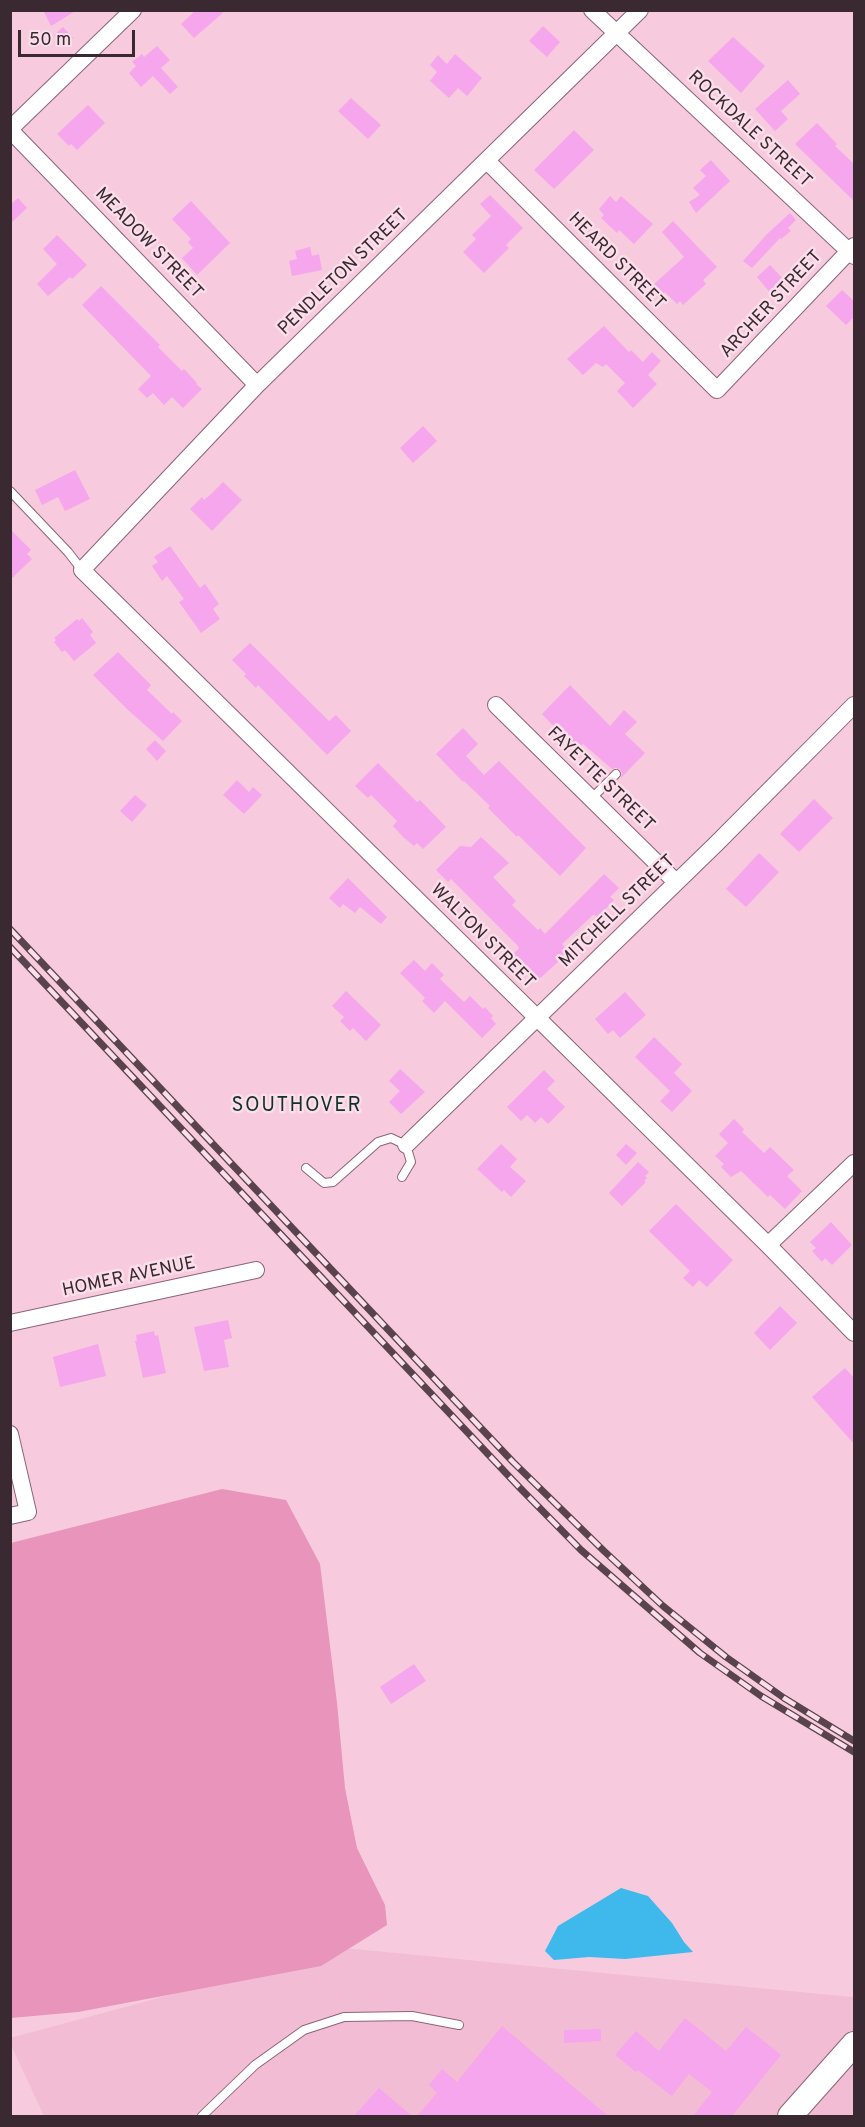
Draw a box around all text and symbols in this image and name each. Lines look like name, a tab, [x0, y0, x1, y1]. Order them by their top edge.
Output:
scale bar	[21, 18, 138, 56]
text: 50 m	[29, 29, 71, 52]
street label: ROCKDALE STREET	[683, 67, 815, 193]
street label: MEADOW STREET	[89, 184, 207, 304]
street label: PENDLETON STREET	[275, 205, 413, 341]
street label: HEARD STREET	[563, 209, 669, 315]
street label: ARCHER STREET	[717, 247, 827, 363]
street label: FAYETTE STREET	[542, 723, 658, 837]
street label: MITCHELL STREET	[555, 851, 681, 973]
street label: WALTON STREET	[425, 880, 539, 994]
district label: SOUTHOVER	[232, 1095, 362, 1119]
street label: HOMER AVENUE	[61, 1253, 197, 1303]

